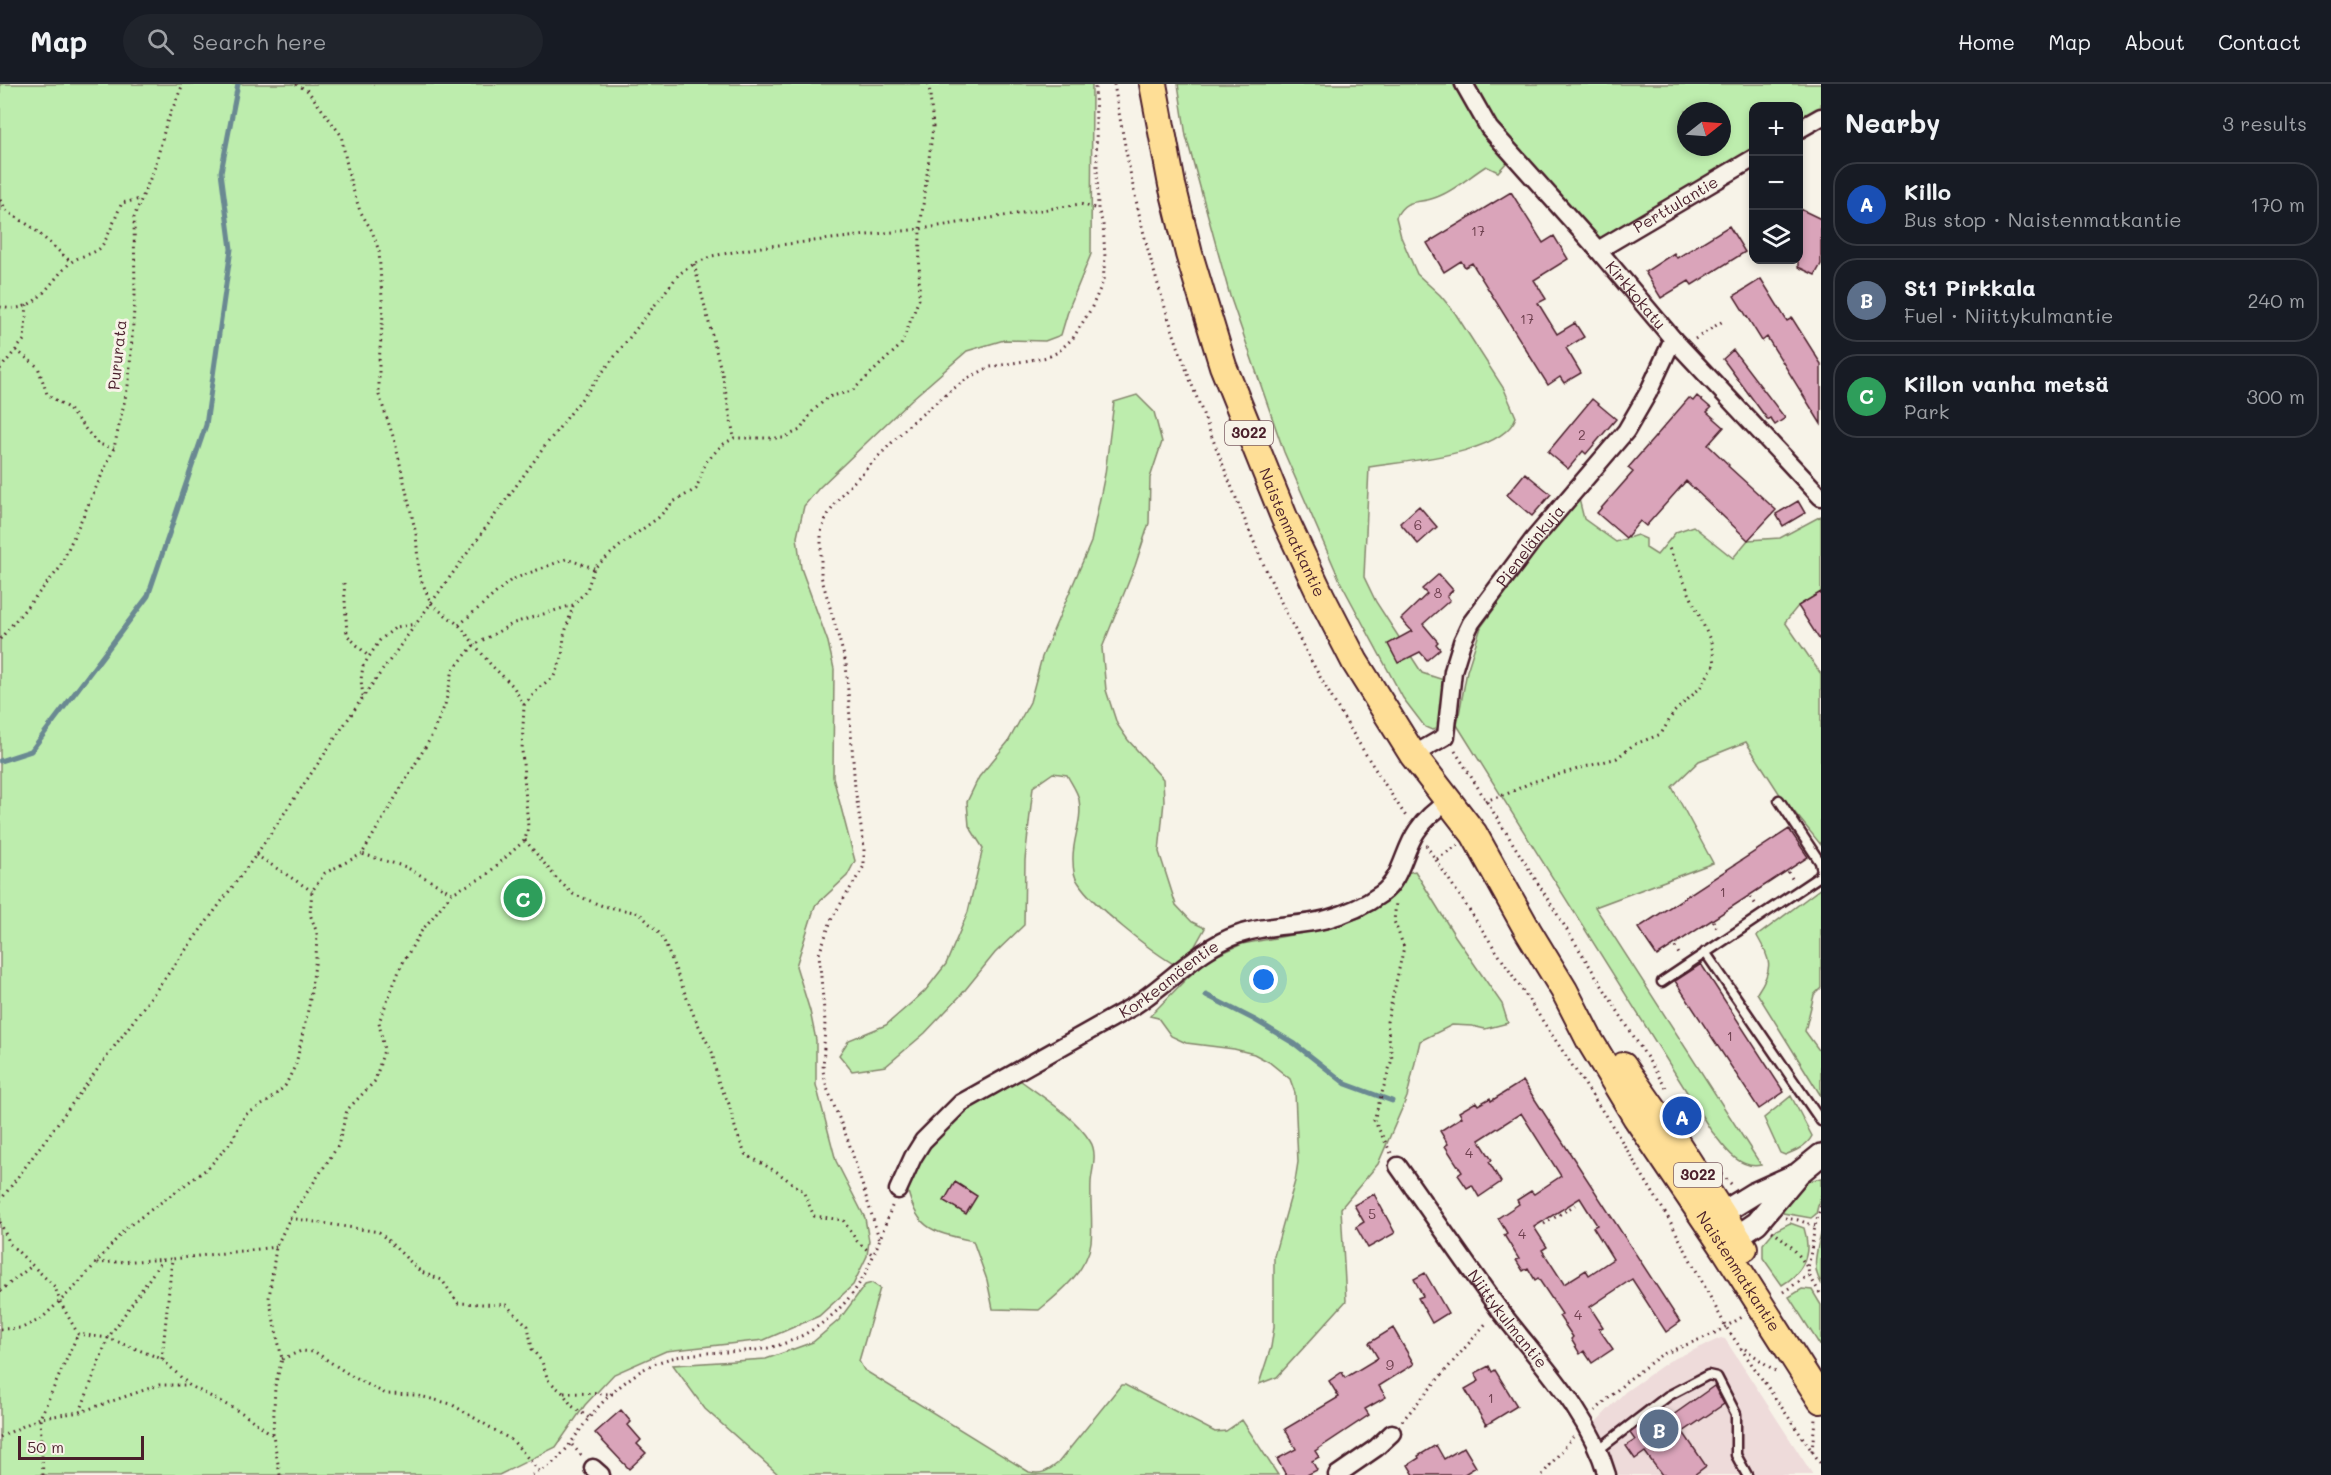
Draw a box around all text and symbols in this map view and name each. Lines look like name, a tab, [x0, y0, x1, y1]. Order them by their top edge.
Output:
search box	[123, 14, 543, 68]
text: Map	[30, 23, 87, 59]
icon: search	[144, 25, 177, 58]
text: Search here	[192, 27, 326, 56]
text: Home	[1958, 28, 2015, 55]
text: Map	[2048, 28, 2091, 55]
text: About	[2124, 28, 2185, 55]
text: Contact	[2218, 28, 2301, 55]
north arrow	[1677, 102, 1731, 156]
map controls	[1749, 102, 1803, 264]
button: +	[1749, 102, 1803, 156]
text: Nearby	[1845, 106, 1940, 140]
text: 3 results	[2222, 110, 2307, 136]
button: −	[1749, 156, 1803, 210]
street label: Perttulantie	[1629, 171, 1722, 237]
text: Killo	[1904, 177, 1951, 206]
text: A	[1860, 191, 1873, 217]
text: 170 m	[2250, 191, 2305, 217]
text: Bus stop · Naistenmatkantie	[1904, 206, 2182, 232]
button: layers	[1749, 210, 1803, 264]
house number: 17	[1471, 221, 1485, 240]
street label: Kirkkokatu	[1601, 256, 1671, 333]
text: St1 Pirkkala	[1904, 273, 2036, 302]
text: B	[1860, 287, 1873, 313]
text: 240 m	[2247, 287, 2305, 313]
text: Fuel · Niittykulmantie	[1904, 302, 2113, 328]
house number: 17	[1520, 309, 1534, 328]
street label: Pururata	[102, 319, 131, 391]
text: Killon vanha metsä	[1904, 369, 2109, 398]
text: C	[1859, 383, 1874, 409]
text: 300 m	[2246, 383, 2305, 409]
text: Park	[1904, 398, 1949, 424]
road number: 3022	[1225, 421, 1273, 445]
house number: 2	[1578, 425, 1586, 444]
street label: Naistenmatkantie	[1255, 464, 1331, 600]
street label: Pienelänkuja	[1491, 500, 1569, 591]
house number: 6	[1414, 515, 1422, 534]
house number: 8	[1434, 583, 1442, 602]
pin: C	[504, 876, 542, 920]
house number: 1	[1720, 882, 1726, 901]
street label: Korkeamäentie	[1115, 935, 1222, 1022]
your location	[1249, 965, 1278, 994]
house number: 1	[1727, 1026, 1733, 1045]
pin: A	[1662, 1094, 1702, 1138]
house number: 4	[1465, 1143, 1474, 1162]
road number: 3022	[1674, 1163, 1722, 1187]
house number: 5	[1368, 1204, 1376, 1223]
street label: Naistenmatkantie	[1692, 1207, 1786, 1335]
house number: 4	[1518, 1224, 1527, 1243]
street label: Niittykulmantie	[1464, 1265, 1553, 1372]
house number: 4	[1574, 1305, 1583, 1324]
house number: 9	[1386, 1355, 1394, 1374]
house number: 1	[1488, 1388, 1494, 1407]
pin: B	[1640, 1406, 1678, 1452]
scale bar	[18, 1433, 144, 1460]
text: 50 m	[27, 1436, 64, 1457]

